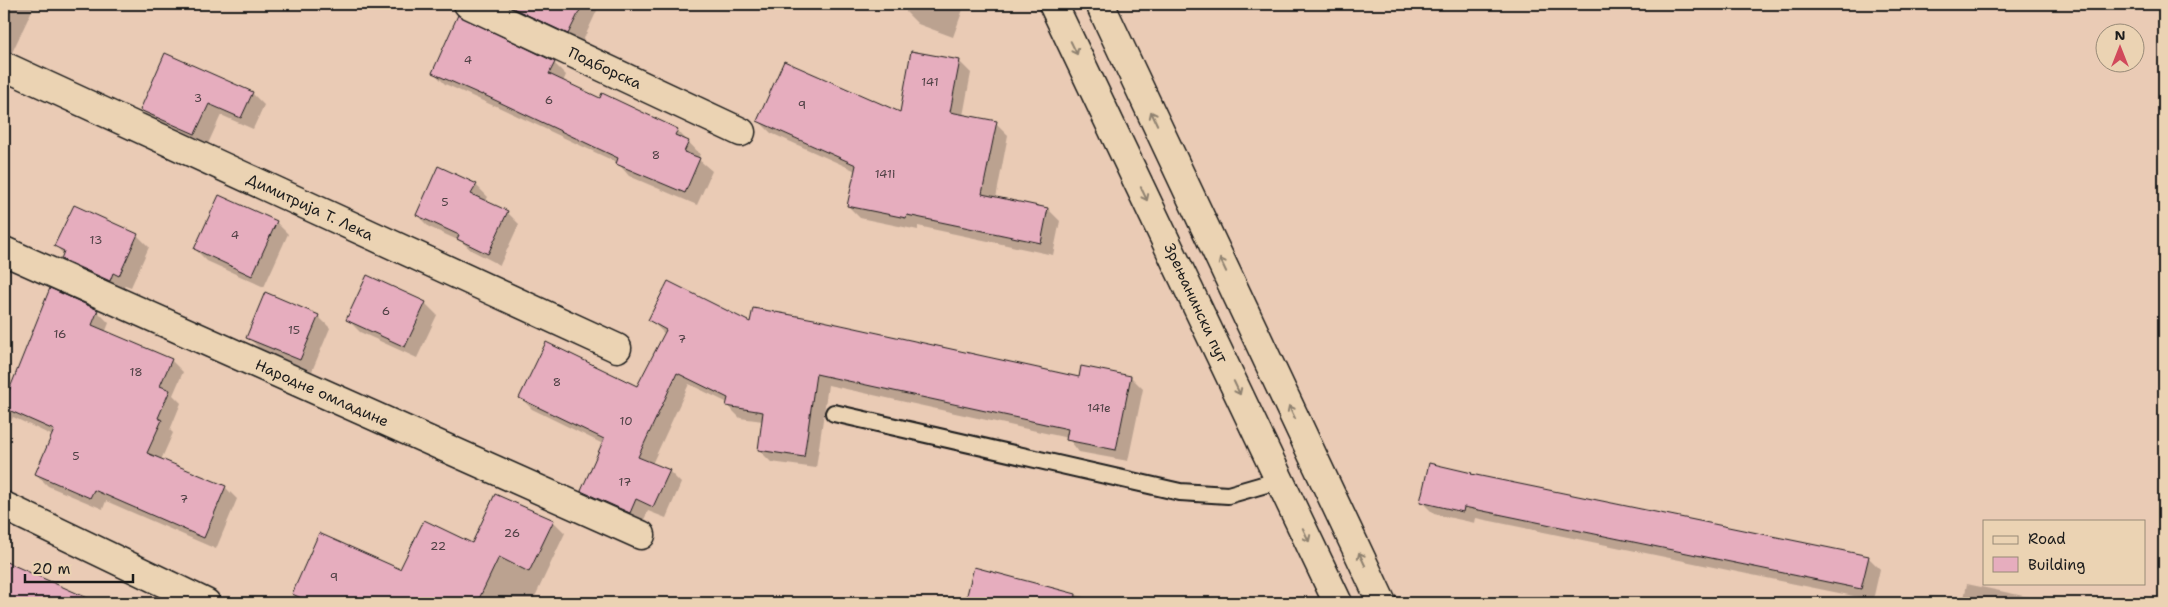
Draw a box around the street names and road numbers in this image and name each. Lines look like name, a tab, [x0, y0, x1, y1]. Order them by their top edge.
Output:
street label: Подборска	[565, 42, 645, 94]
street label: Димитрија Т. Лека	[243, 169, 377, 245]
street label: Зрењанински пут	[1159, 240, 1233, 366]
street label: Народне омладине	[252, 355, 392, 431]

